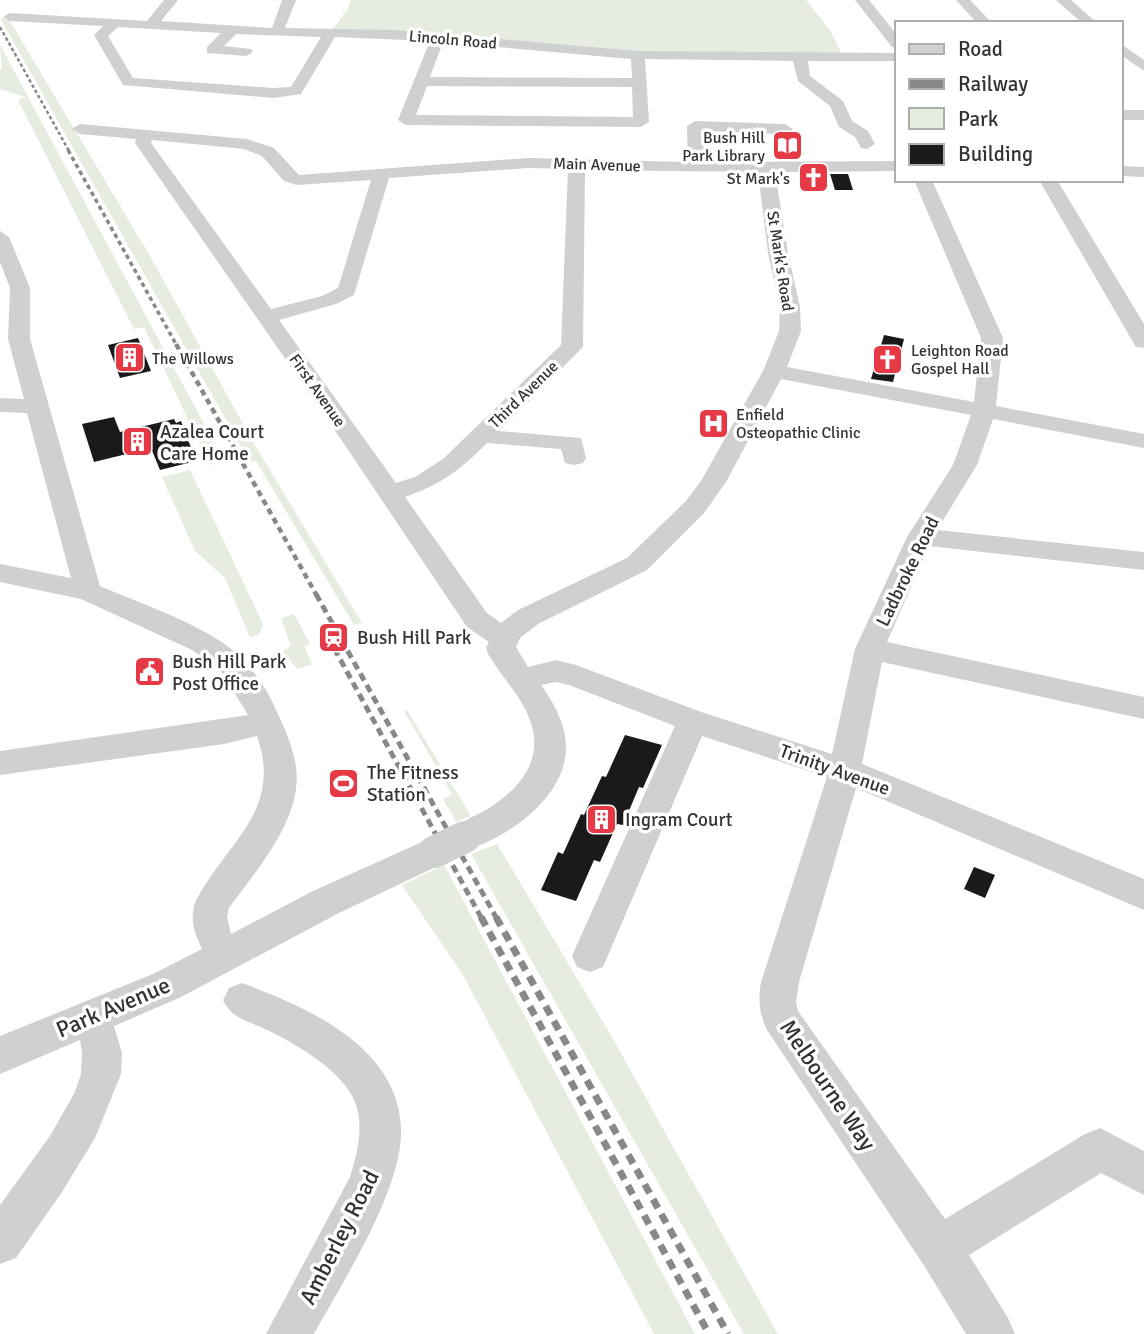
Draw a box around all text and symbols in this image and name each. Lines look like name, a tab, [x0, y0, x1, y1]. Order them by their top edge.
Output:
legend	[895, 21, 1123, 182]
street label: Lincoln Road	[408, 26, 498, 54]
text: Road	[958, 36, 1003, 62]
text: Railway	[958, 71, 1028, 97]
text: Park	[958, 106, 999, 132]
place label: Bush Hill Park Library	[682, 128, 766, 166]
library icon: Bush Hill Park Library	[771, 129, 805, 163]
text: Building	[958, 141, 1033, 167]
street label: Main Avenue	[553, 153, 641, 177]
church icon: St Mark's	[796, 161, 830, 195]
place label: St Mark's	[727, 169, 790, 189]
street label: St Mark's Road	[762, 210, 798, 313]
building icon: The Willows	[112, 341, 146, 375]
place label: Leighton Road Gospel Hall	[911, 341, 1009, 379]
church icon: Leighton Road Gospel Hall	[871, 342, 905, 376]
place label: The Willows	[152, 349, 234, 369]
street label: First Avenue	[285, 350, 350, 431]
street label: Third Avenue	[485, 357, 563, 433]
place label: Enfield Osteopathic Clinic	[736, 405, 861, 443]
hospital icon: Enfield Osteopathic Clinic	[696, 406, 730, 440]
place label: Azalea Court Care Home	[160, 420, 264, 466]
building icon: Azalea Court Care Home	[120, 425, 154, 459]
street label: Ladbroke Road	[871, 513, 945, 630]
station icon: Bush Hill Park	[317, 620, 351, 654]
place label: Bush Hill Park	[357, 626, 472, 650]
place label: Bush Hill Park Post Office	[172, 650, 287, 696]
public building icon: Bush Hill Park Post Office	[132, 655, 166, 689]
street label: Trinity Avenue	[776, 739, 893, 801]
place label: The Fitness Station	[367, 761, 459, 807]
sports icon: The Fitness Station	[327, 766, 361, 800]
building icon: Ingram Court	[585, 802, 619, 836]
place label: Ingram Court	[625, 808, 733, 832]
street label: Park Avenue	[52, 970, 175, 1044]
street label: Melbourne Way	[773, 1014, 882, 1157]
street label: Amberley Road	[293, 1165, 386, 1309]

